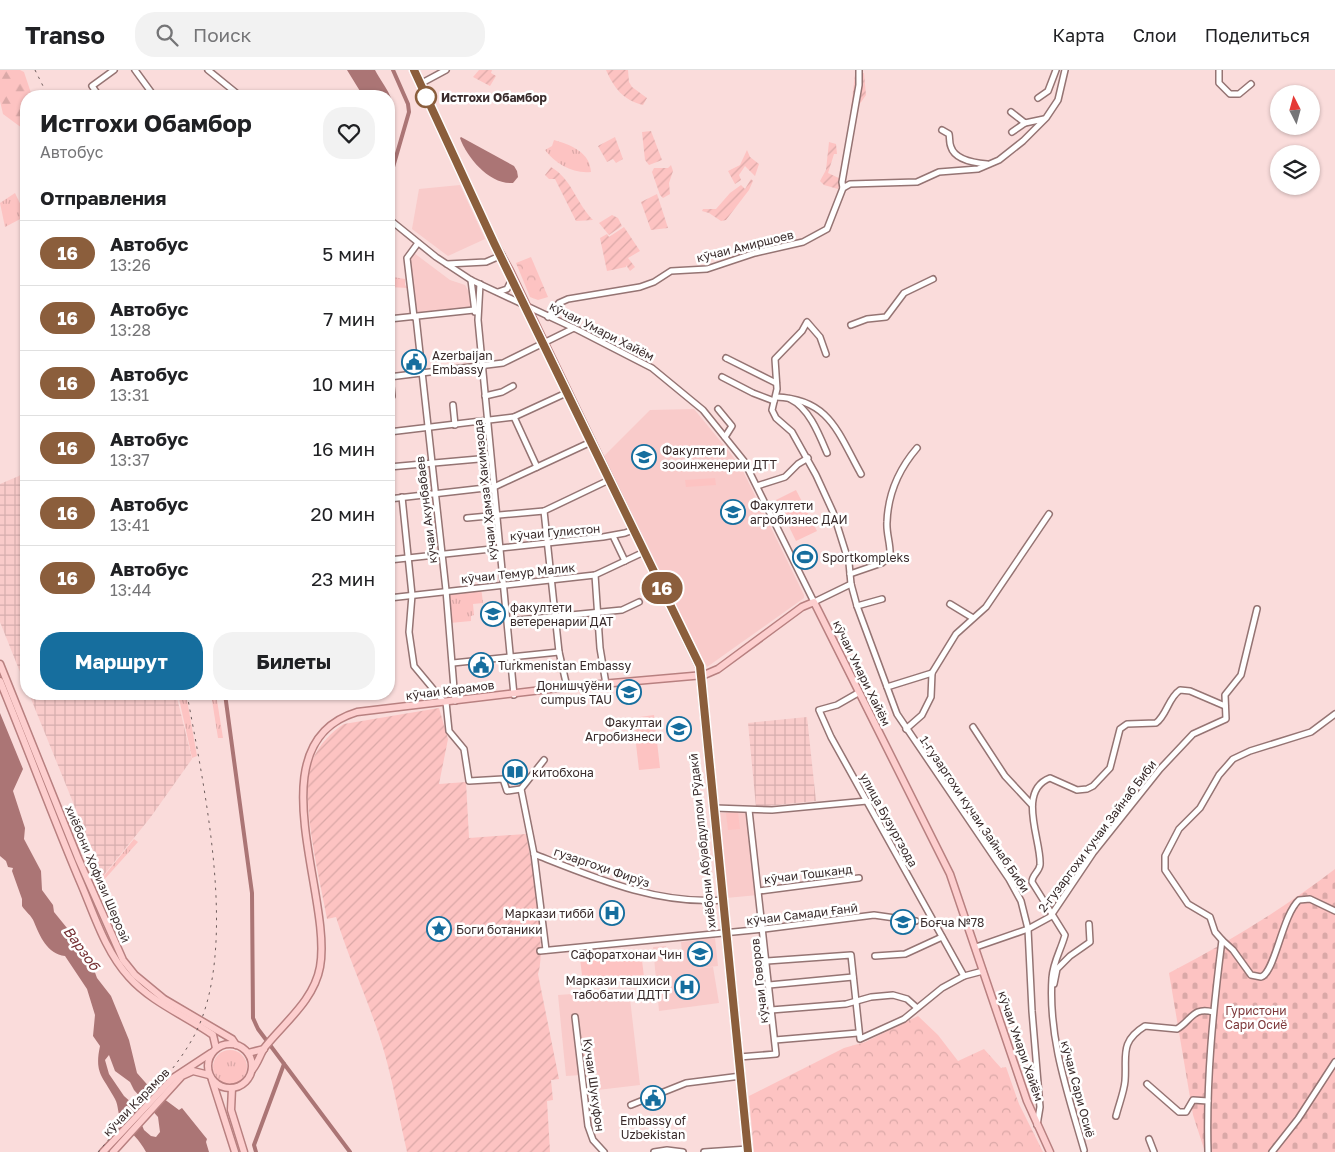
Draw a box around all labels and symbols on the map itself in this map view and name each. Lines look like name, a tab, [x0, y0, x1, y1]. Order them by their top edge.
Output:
north arrow	[1270, 85, 1320, 135]
marker: Истгохи Обамбор	[415, 86, 437, 108]
place label: Истгохи Обамбор	[441, 90, 547, 105]
street label: кӯчаи Амиршоев	[695, 227, 795, 265]
street label: кӯчаи Умари Хайём	[547, 298, 657, 364]
place label: Azerbaijan Embassy	[432, 348, 493, 377]
public building icon: Azerbaijan Embassy	[401, 349, 427, 375]
street label: кӯчаи Ҳамза Хакимзода	[470, 419, 500, 561]
place label: Факултети зооинженерии ДТТ	[662, 443, 777, 472]
school or university icon: Факултети зооинженерии ДТТ	[631, 444, 657, 470]
street label: кӯчаи Акунбабаев	[412, 455, 440, 565]
place label: Факултети агробизнес ДАИ	[750, 498, 848, 527]
school or university icon: Факултети агробизнес ДАИ	[720, 499, 746, 525]
street label: кӯчаи Гулистон	[509, 521, 601, 543]
sports icon: Sportkompleks	[792, 544, 818, 570]
place label: Sportkompleks	[822, 550, 910, 565]
street label: кӯчаи Темур Малик	[460, 560, 576, 586]
line badge: 16	[640, 572, 684, 604]
place label: факултети ветеренарии ДАТ	[510, 600, 614, 629]
school or university icon: факултети ветеренарии ДАТ	[480, 601, 506, 627]
street label: кӯчаи Умари Хайём	[830, 618, 894, 728]
public building icon: Turkmenistan Embassy	[468, 652, 494, 678]
place label: Turkmenistan Embassy	[498, 658, 631, 673]
street label: кӯчаи Карамов	[405, 677, 495, 703]
place label: Донишҷӯёни cumpus TAU	[536, 678, 612, 707]
school or university icon: Донишҷӯёни cumpus TAU	[616, 679, 642, 705]
place label: Факултаи Агробизнеси	[585, 715, 662, 744]
school or university icon: Факултаи Агробизнеси	[666, 716, 692, 742]
street label: 1-гузаргохи кучаи Зайнаб Биби	[917, 733, 1033, 895]
street label: хиёбони Абуабдуллои Рӯдакӣ	[685, 753, 719, 929]
street label: 2-гузаргохи кучаи Зайнаб Биби	[1035, 757, 1159, 915]
library icon: китобхона	[502, 759, 528, 785]
place label: китобхона	[532, 765, 594, 780]
street label: улица Бузургзода	[857, 770, 921, 870]
street label: хиёбони Ҳофизи Шерозӣ	[62, 803, 134, 945]
street label: гузаргоҳи Фирӯз	[552, 844, 652, 890]
street label: кӯчаи Тошканд	[763, 861, 853, 887]
hospital icon: Маркази тиббӣ	[599, 900, 625, 926]
street label: кӯчаи Самади Ғанӣ	[745, 900, 859, 928]
place label: Маркази тиббӣ	[505, 906, 594, 921]
school or university icon: Боғча №78	[890, 909, 916, 935]
place label: Боғча №78	[920, 915, 984, 930]
place icon: Боги ботаники	[426, 916, 452, 942]
place label: Боги ботаники	[456, 922, 543, 937]
water label: Варзоб	[60, 923, 105, 975]
street label: кӯчаи Говоров	[747, 938, 771, 1024]
school or university icon: Сафоратхонаи Чин	[687, 941, 713, 967]
place label: Сафоратхонаи Чин	[570, 947, 682, 962]
place label: Маркази ташхиси табобатии ДДТТ	[565, 973, 671, 1002]
hospital icon: Маркази ташхиси табобатии ДДТТ	[674, 974, 700, 1000]
street label: кӯчаи Умари Хайём	[995, 989, 1047, 1103]
park label: Гуристони Сари Осиё	[1225, 1003, 1287, 1032]
street label: Кучаи Шукуфон	[580, 1038, 608, 1132]
street label: кӯчаи Сари Осиё	[1058, 1039, 1098, 1139]
street label: кӯчаи Карамов	[100, 1065, 173, 1139]
public building icon: Embassy of Uzbekistan	[640, 1085, 666, 1111]
place label: Embassy of Uzbekistan	[620, 1113, 687, 1142]

